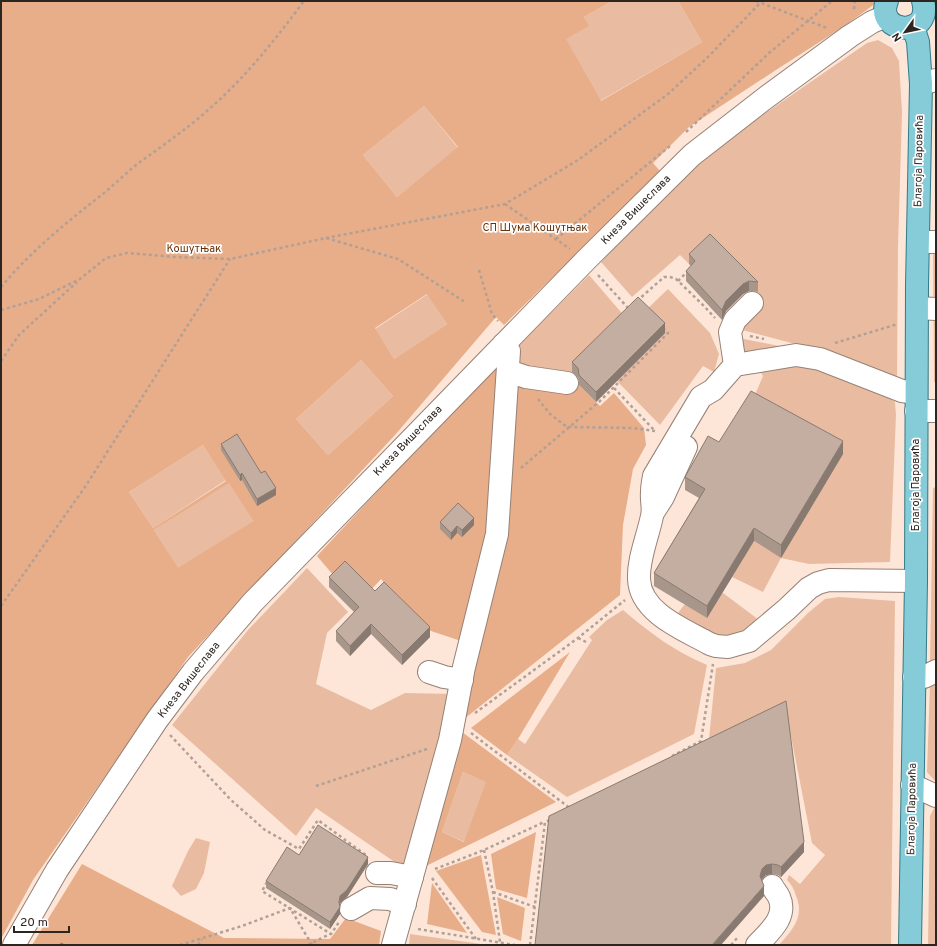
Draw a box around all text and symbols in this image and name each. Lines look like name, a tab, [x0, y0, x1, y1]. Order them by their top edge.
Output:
north arrow	[885, 12, 925, 52]
text: N	[889, 30, 905, 44]
street label: Благоја Паровића	[911, 115, 927, 207]
street label: Кнеза Вишеслава	[598, 172, 674, 248]
park label: СП Шума Кошутњак	[482, 221, 588, 235]
park label: Кошутњак	[167, 242, 221, 256]
street label: Кнеза Вишеслава	[371, 403, 445, 479]
street label: Благоја Паровића	[909, 439, 923, 531]
street label: Кнеза Вишеслава	[155, 639, 223, 721]
street label: Благоја Паровића	[904, 763, 920, 855]
scale bar	[14, 908, 69, 934]
text: 20 m	[20, 915, 48, 931]

